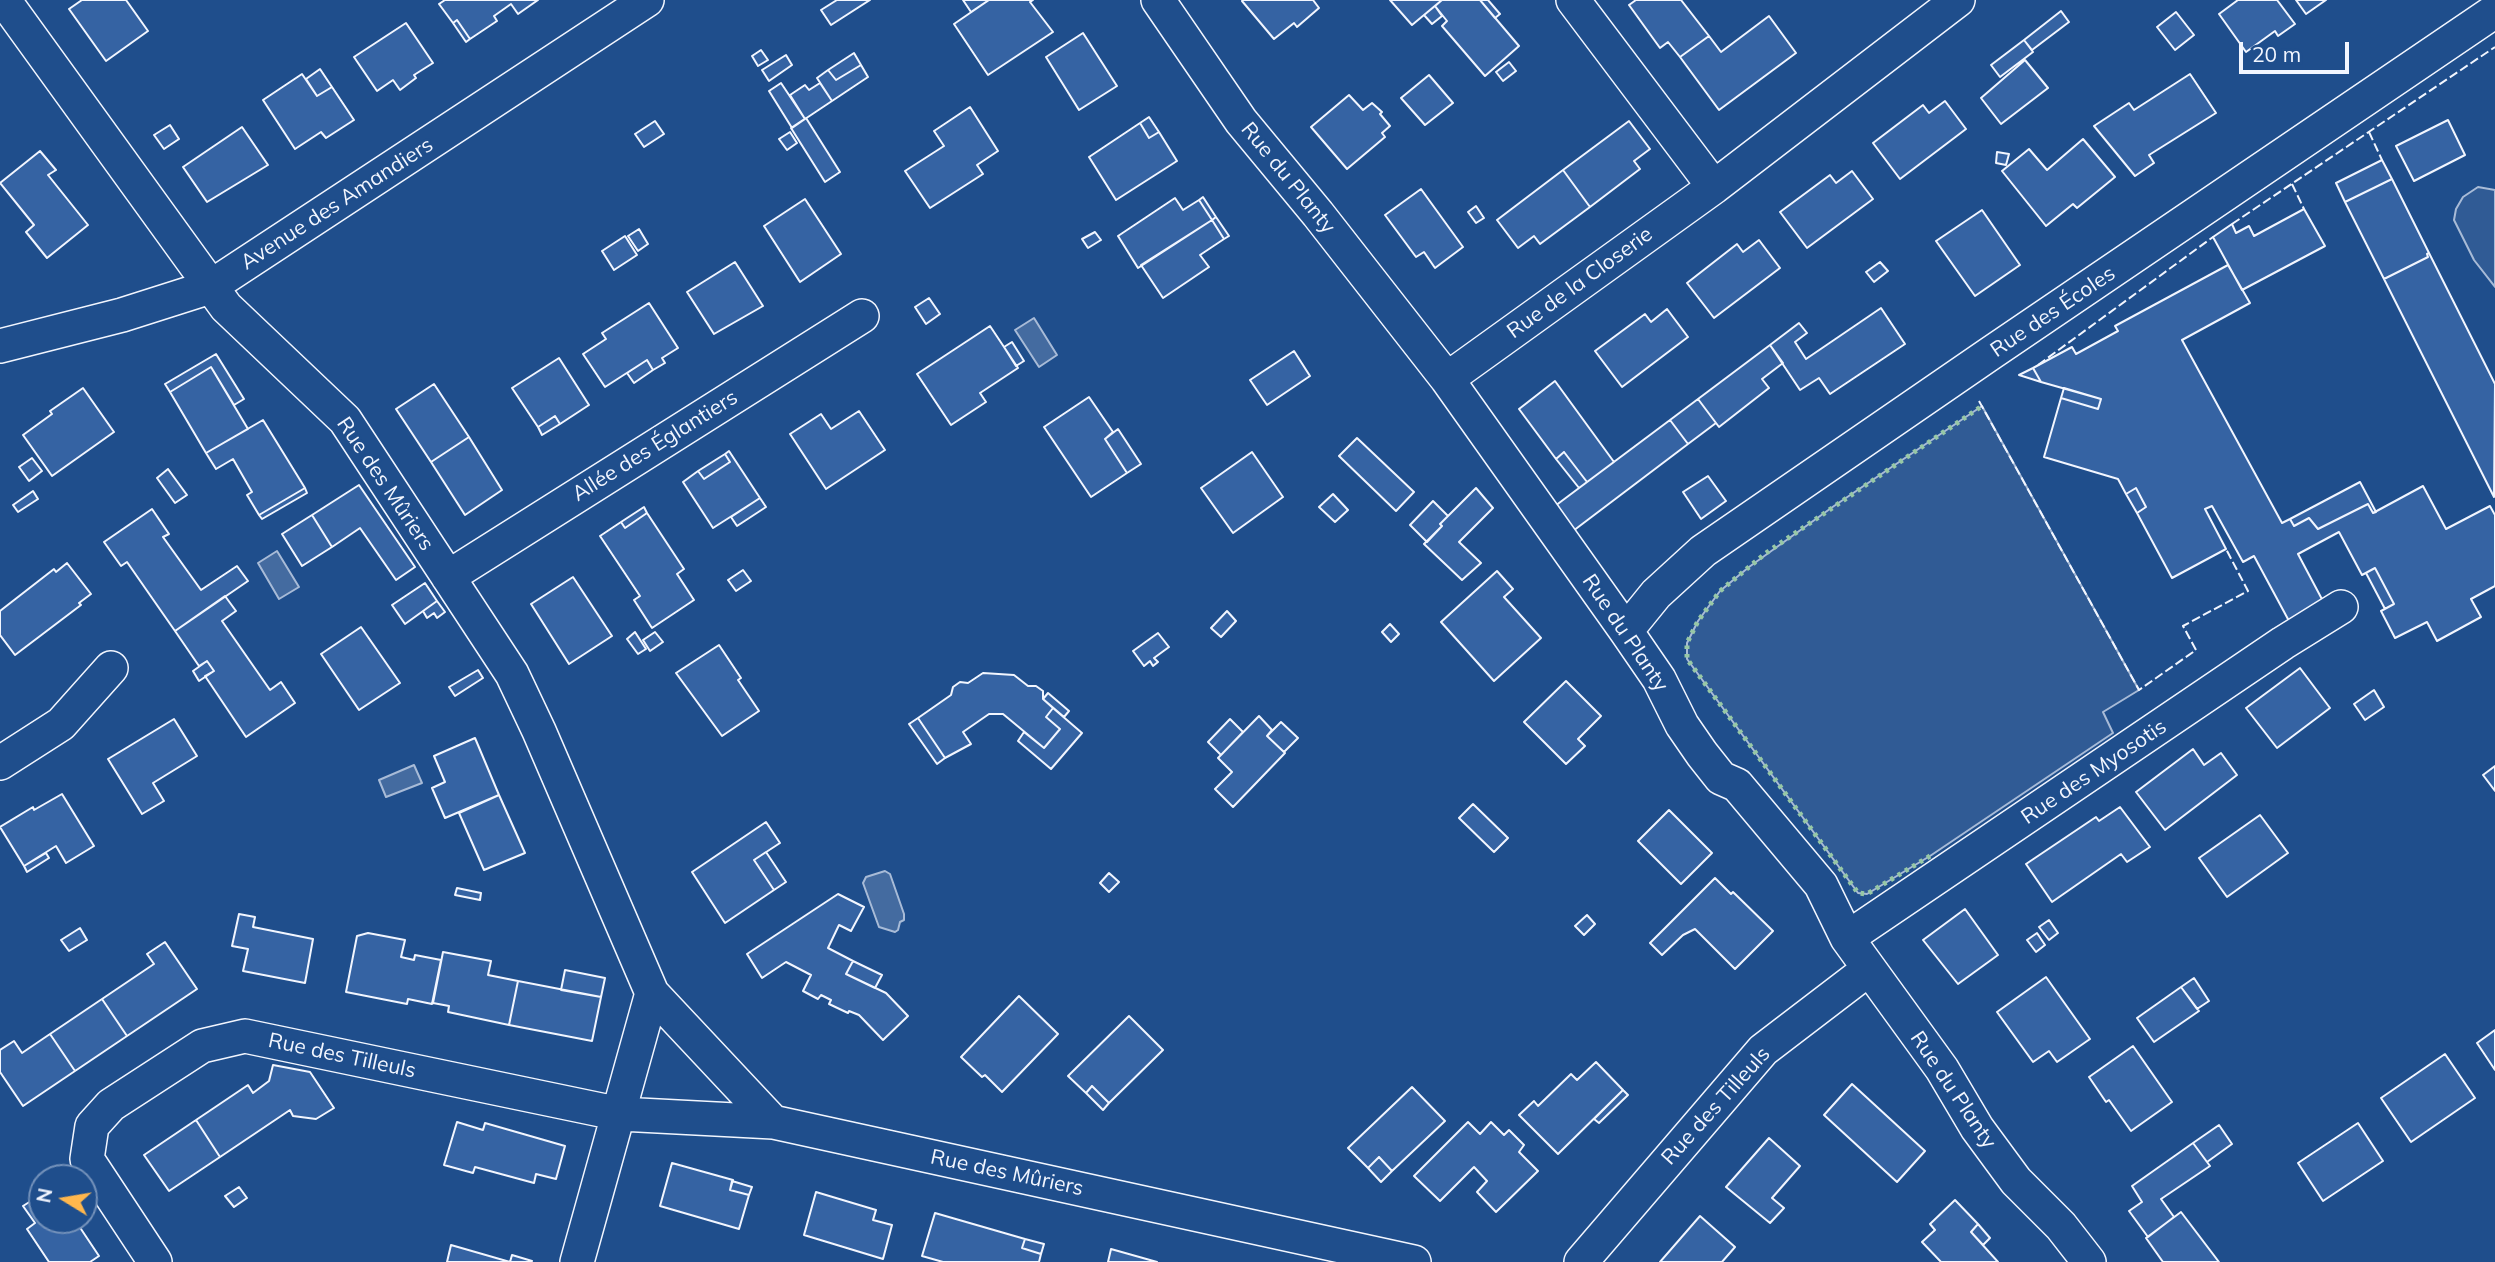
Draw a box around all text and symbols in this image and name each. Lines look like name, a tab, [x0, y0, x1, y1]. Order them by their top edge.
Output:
scale bar	[2243, 28, 2353, 72]
text: 20 m	[2252, 41, 2301, 67]
street label: Rue du Planty	[1235, 117, 1341, 239]
street label: Avenue des Amandiers	[236, 132, 438, 276]
street label: Rue de la Closerie	[1502, 222, 1658, 344]
street label: Rue des Écoles	[1986, 261, 2120, 363]
street label: Allée des Églantiers	[568, 385, 742, 507]
street label: Rue des Mûriers	[331, 412, 439, 556]
street label: Rue du Planty	[1577, 570, 1673, 696]
street label: Rue des Myosotis	[2017, 714, 2171, 830]
street label: Rue du Planty	[1905, 1027, 2001, 1153]
street label: Rue des Tilleuls	[266, 1028, 418, 1084]
street label: Rue des Tilleuls	[1656, 1042, 1776, 1170]
street label: Rue des Mûriers	[928, 1145, 1086, 1201]
north arrow	[28, 1164, 98, 1234]
text: N	[31, 1186, 57, 1205]

